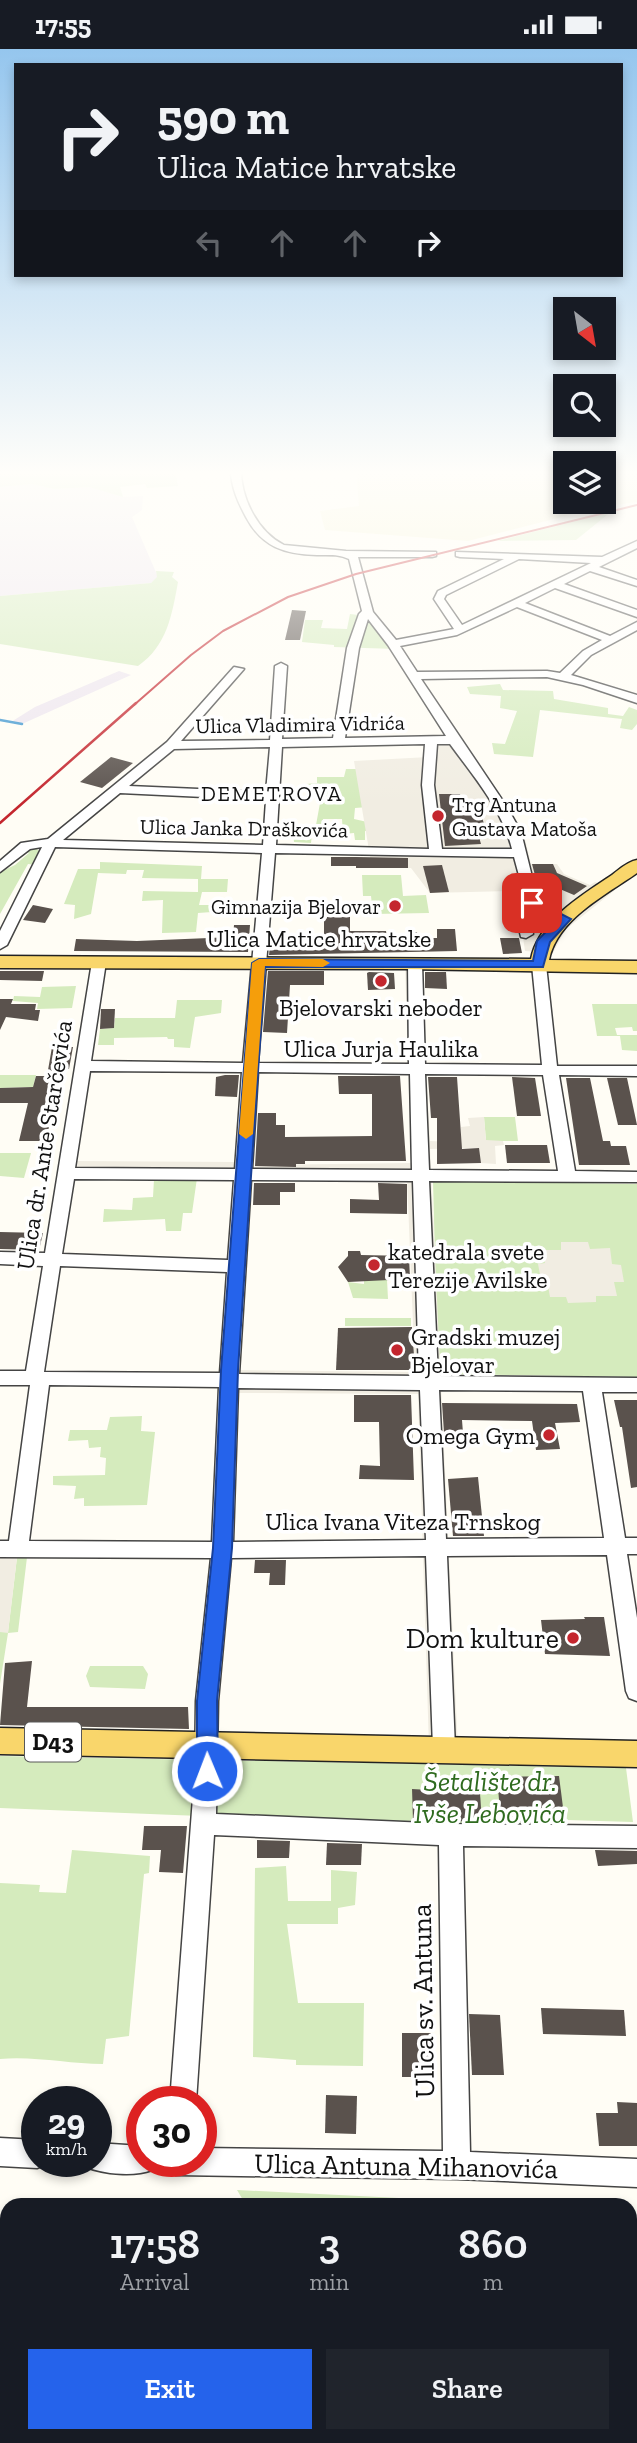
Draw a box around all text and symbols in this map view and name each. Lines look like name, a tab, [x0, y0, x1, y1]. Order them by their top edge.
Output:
text: 17:55	[35, 9, 91, 41]
text: 590 m	[157, 88, 289, 147]
icon: right	[42, 91, 133, 182]
text: Ulica Matice hrvatske	[157, 148, 456, 186]
icon: left	[190, 224, 228, 262]
icon: ahead	[263, 224, 301, 262]
icon: ahead	[336, 224, 374, 262]
icon: right	[409, 224, 447, 262]
north arrow	[553, 297, 616, 361]
map controls	[553, 297, 616, 514]
button: search	[553, 374, 616, 437]
button: layers	[553, 451, 616, 514]
street label: Ulica Vladimira Vidrića	[195, 710, 405, 738]
district label: DEMETROVA	[201, 781, 343, 806]
place label: Trg Antuna Gustava Matoša	[452, 792, 597, 841]
marker: Trg Antuna Gustava Matoša	[430, 808, 446, 824]
street label: Ulica Janka Draškovića	[140, 814, 348, 842]
pin	[502, 873, 562, 933]
icon: arrive	[513, 884, 551, 922]
place label: Gimnazija Bjelovar	[211, 894, 381, 920]
marker: Gimnazija Bjelovar	[387, 898, 403, 914]
street label: Ulica Matice hrvatske	[207, 924, 431, 953]
marker: Bjelovarski neboder	[373, 973, 389, 989]
place label: Bjelovarski neboder	[279, 993, 483, 1022]
street label: Ulica dr. Ante Starčevića	[10, 1018, 78, 1272]
street label: Ulica Jurja Haulika	[283, 1034, 479, 1063]
place label: katedrala svete Terezije Avilske	[388, 1237, 548, 1294]
marker: katedrala svete Terezije Avilske	[366, 1257, 382, 1273]
place label: Gradski muzej Bjelovar	[411, 1322, 560, 1379]
marker: Gradski muzej Bjelovar	[389, 1342, 405, 1358]
place label: Omega Gym	[406, 1421, 535, 1450]
marker: Omega Gym	[541, 1427, 557, 1443]
street label: Ulica Ivana Viteza Trnskog	[265, 1507, 541, 1536]
place label: Dom kulture	[406, 1622, 559, 1655]
marker: Dom kulture	[565, 1630, 581, 1646]
road number: D43	[25, 1723, 81, 1761]
position arrow	[170, 1734, 244, 1808]
park label: Šetalište dr. Ivše Lebovića	[414, 1765, 566, 1830]
street label: Ulica sv. Antuna	[405, 1903, 441, 2099]
speed limit sign: 30	[126, 2086, 217, 2177]
text: 29	[48, 2101, 85, 2143]
text: km/h	[46, 2138, 87, 2160]
street label: Ulica Antuna Mihanovića	[254, 2147, 559, 2185]
text: 17:58	[109, 2218, 200, 2269]
text: 3	[318, 2218, 340, 2269]
text: 860	[458, 2218, 528, 2269]
text: Arrival	[120, 2268, 189, 2296]
text: min	[309, 2268, 349, 2296]
text: m	[483, 2268, 503, 2296]
button: Exit	[28, 2349, 312, 2429]
button: Share	[326, 2349, 609, 2429]

